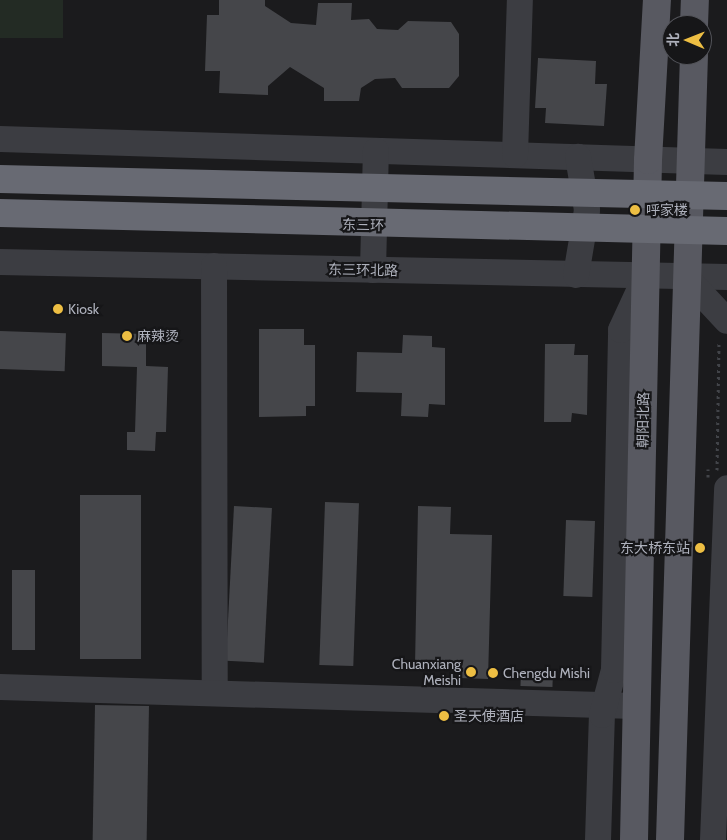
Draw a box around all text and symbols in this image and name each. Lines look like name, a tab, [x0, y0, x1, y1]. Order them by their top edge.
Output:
north arrow	[662, 15, 712, 65]
text: 北	[664, 33, 682, 47]
place label: 呼家楼	[646, 202, 688, 218]
marker: 呼家楼	[628, 203, 642, 217]
street label: 东三环	[342, 216, 384, 234]
street label: 东三环北路	[328, 261, 398, 279]
place label: Kiosk	[68, 301, 99, 317]
marker: Kiosk	[52, 303, 64, 315]
place label: 麻辣烫	[137, 328, 179, 344]
marker: 麻辣烫	[121, 330, 133, 342]
street label: 朝阳北路	[634, 392, 652, 448]
place label: 东大桥东站	[620, 540, 690, 556]
marker: 东大桥东站	[694, 542, 706, 554]
place label: Chuanxiang Meishi	[392, 656, 461, 689]
place label: Chengdu Mishi	[503, 665, 590, 681]
marker: Chuanxiang Meishi	[465, 666, 477, 678]
marker: Chengdu Mishi	[487, 667, 499, 679]
place label: 圣天使酒店	[454, 708, 524, 724]
marker: 圣天使酒店	[438, 710, 450, 722]

